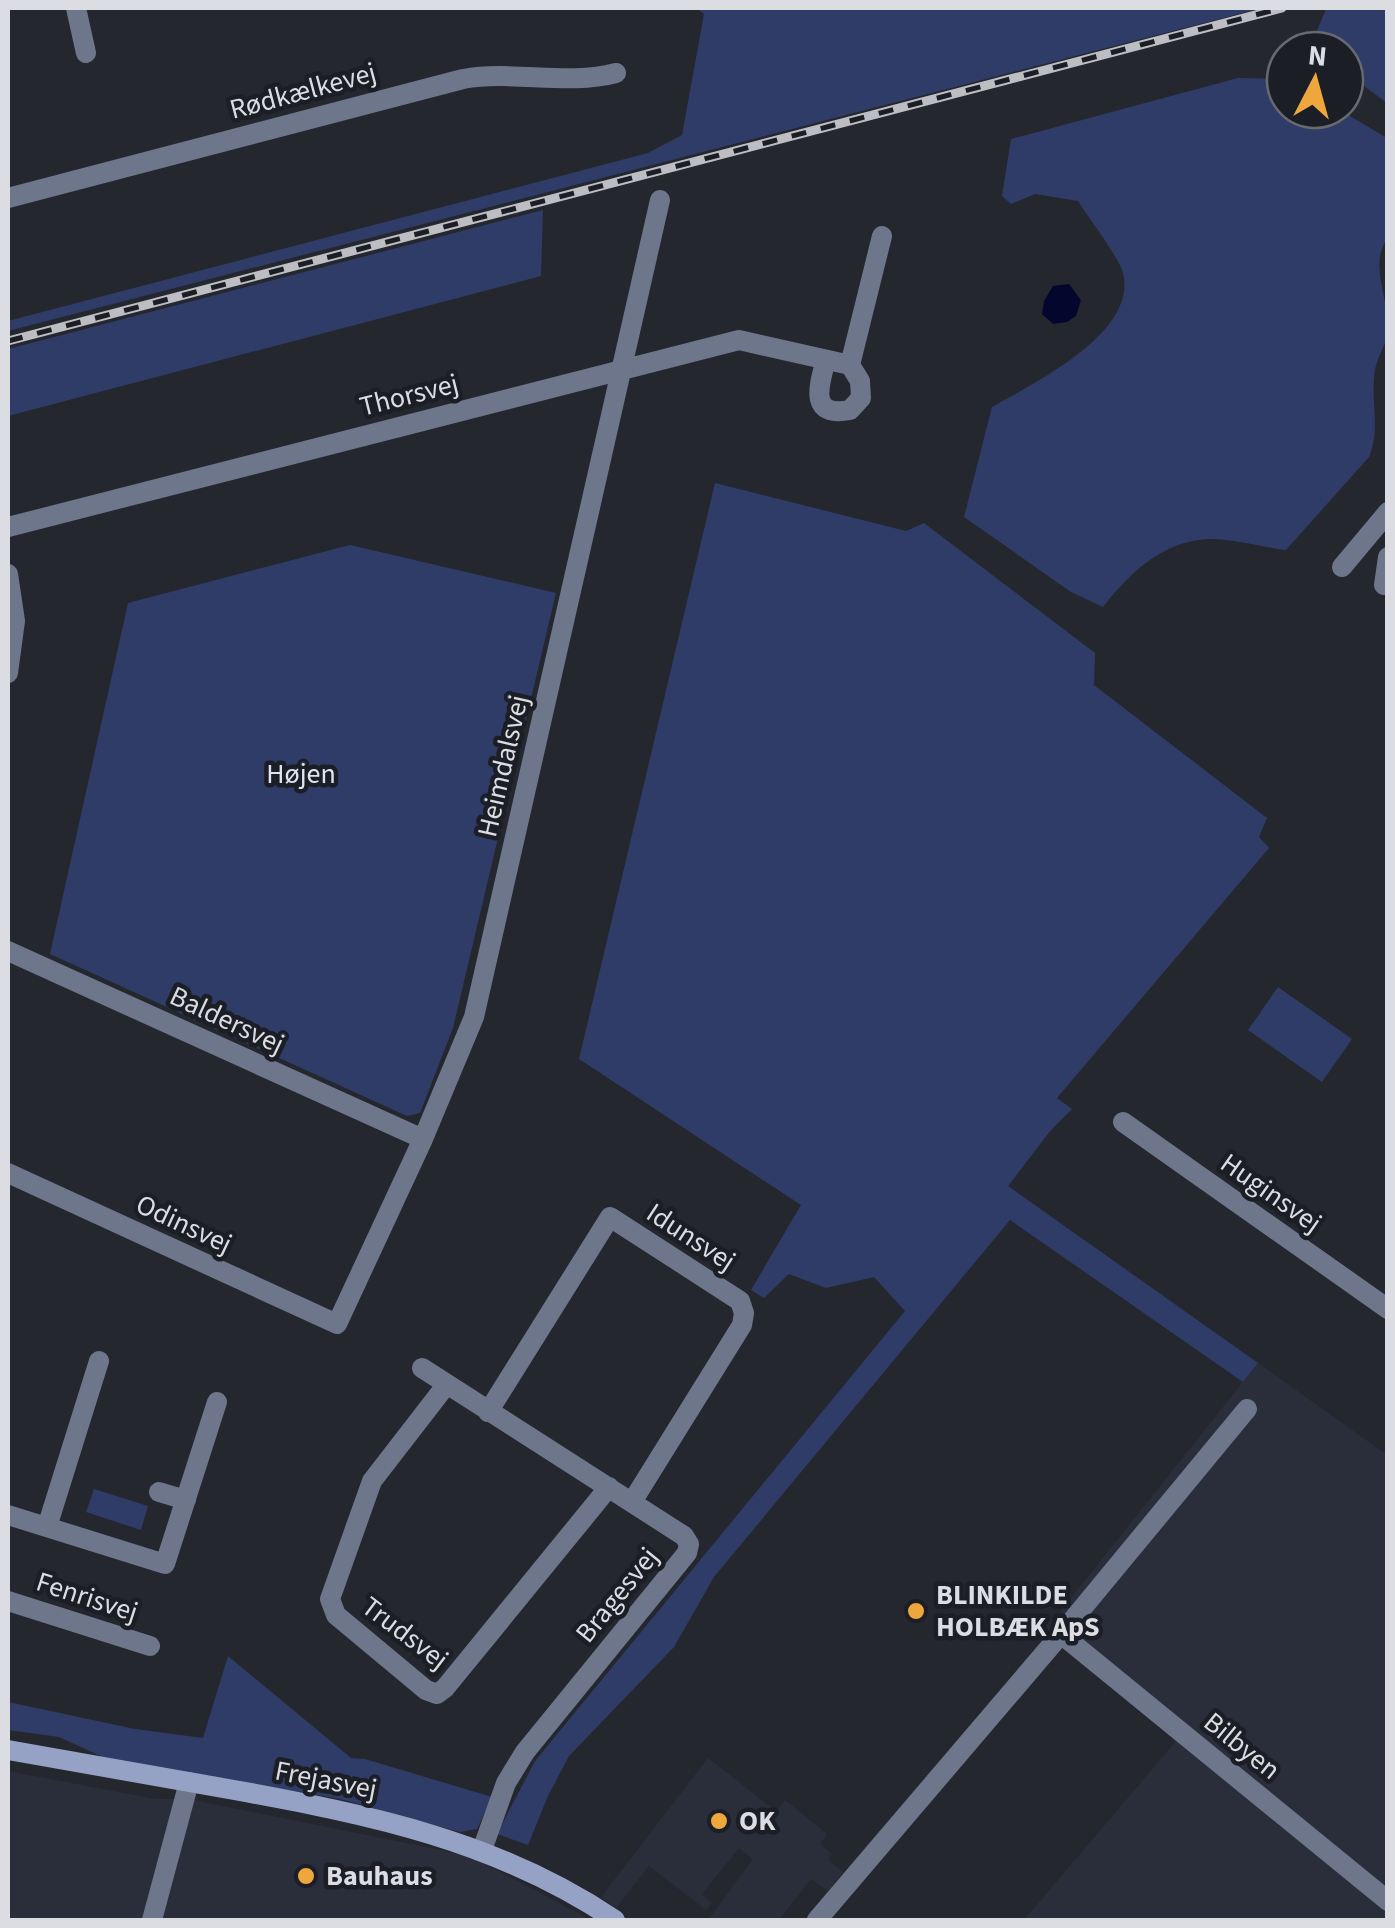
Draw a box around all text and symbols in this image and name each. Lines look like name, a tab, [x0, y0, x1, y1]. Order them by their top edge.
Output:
north arrow	[1265, 30, 1365, 130]
text: N	[1306, 35, 1329, 77]
street label: Rødkælkevej	[225, 52, 381, 130]
street label: Thorsvej	[355, 363, 463, 427]
street label: Heimdalsvej	[467, 691, 539, 841]
park label: Højen	[266, 754, 336, 794]
street label: Baldersvej	[163, 976, 291, 1064]
street label: Huginsvej	[1212, 1144, 1330, 1242]
street label: Odinsvej	[129, 1184, 239, 1264]
street label: Idunsvej	[639, 1193, 743, 1281]
street label: Bragesvej	[566, 1539, 668, 1651]
street label: Fenrisvej	[31, 1562, 143, 1632]
place label: BLINKILDE HOLBÆK ApS	[936, 1575, 1100, 1647]
street label: Trudsvej	[353, 1587, 457, 1679]
marker: BLINKILDE HOLBÆK ApS	[905, 1600, 927, 1622]
street label: Bilbyen	[1195, 1703, 1289, 1789]
street label: Frejasvej	[272, 1751, 380, 1809]
place label: OK	[739, 1801, 776, 1841]
marker: OK	[708, 1810, 730, 1832]
place label: Bauhaus	[326, 1856, 433, 1896]
marker: Bauhaus	[295, 1865, 317, 1887]

